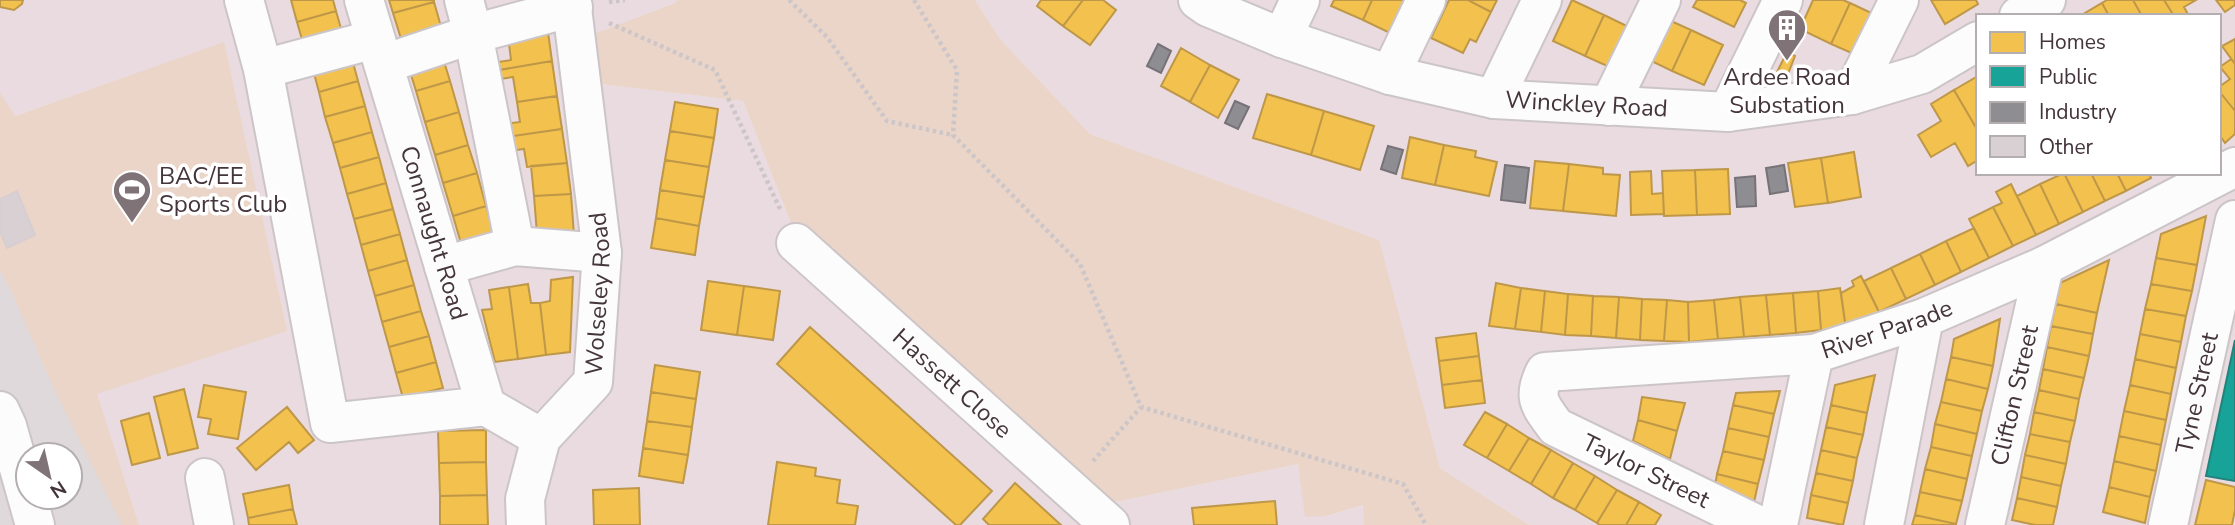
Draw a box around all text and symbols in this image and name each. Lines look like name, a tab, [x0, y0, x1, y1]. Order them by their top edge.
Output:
building icon: Ardee Road Substation	[1766, 7, 1808, 62]
legend	[1976, 14, 2221, 175]
text: Homes	[2039, 28, 2106, 56]
place label: Ardee Road Substation	[1723, 61, 1851, 121]
text: Public	[2039, 63, 2097, 91]
street label: Winckley Road	[1504, 84, 1669, 125]
text: Industry	[2039, 98, 2117, 126]
text: Other	[2039, 133, 2094, 161]
street label: Connaught Road	[393, 142, 475, 324]
place label: BAC/EE Sports Club	[159, 160, 287, 220]
sports icon: BAC/EE Sports Club	[111, 169, 153, 224]
street label: Wolseley Road	[578, 210, 618, 376]
street label: River Parade	[1817, 292, 1957, 367]
street label: Hassett Close	[886, 321, 1019, 445]
street label: Clifton Street	[1983, 321, 2046, 469]
street label: Tyne Street	[2168, 329, 2226, 457]
street label: Taylor Street	[1577, 426, 1716, 516]
north arrow	[14, 441, 84, 511]
text: N	[45, 475, 71, 504]

